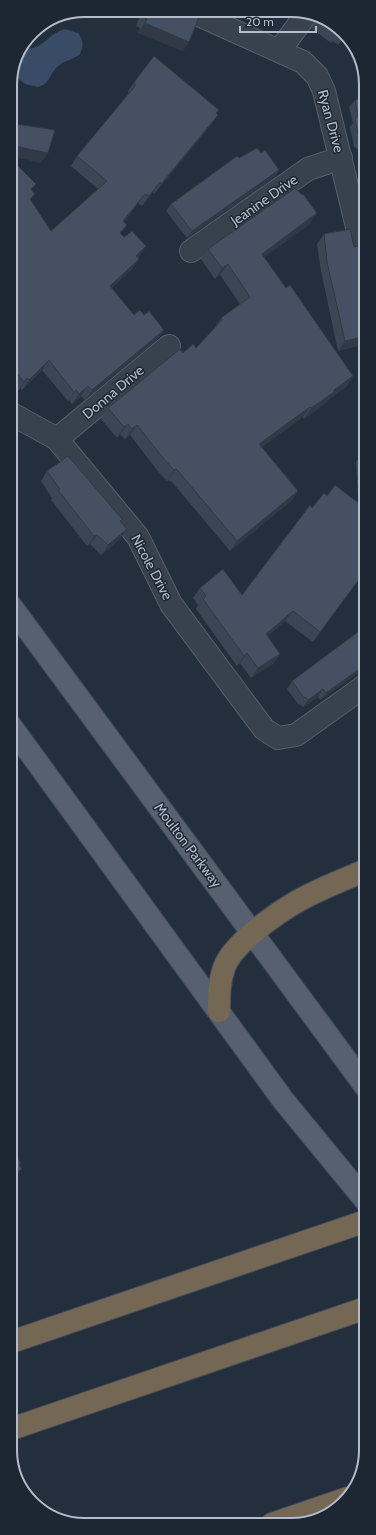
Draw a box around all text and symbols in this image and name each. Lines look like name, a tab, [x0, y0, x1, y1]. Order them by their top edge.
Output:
scale bar	[240, 8, 316, 34]
text: 20 m	[246, 14, 274, 29]
street label: Ryan Drive	[314, 88, 348, 154]
street label: Jeanine Drive	[226, 170, 301, 230]
street label: Donna Drive	[79, 361, 147, 423]
street label: Nicole Drive	[127, 531, 177, 603]
street label: Moulton Parkway	[150, 799, 226, 891]

